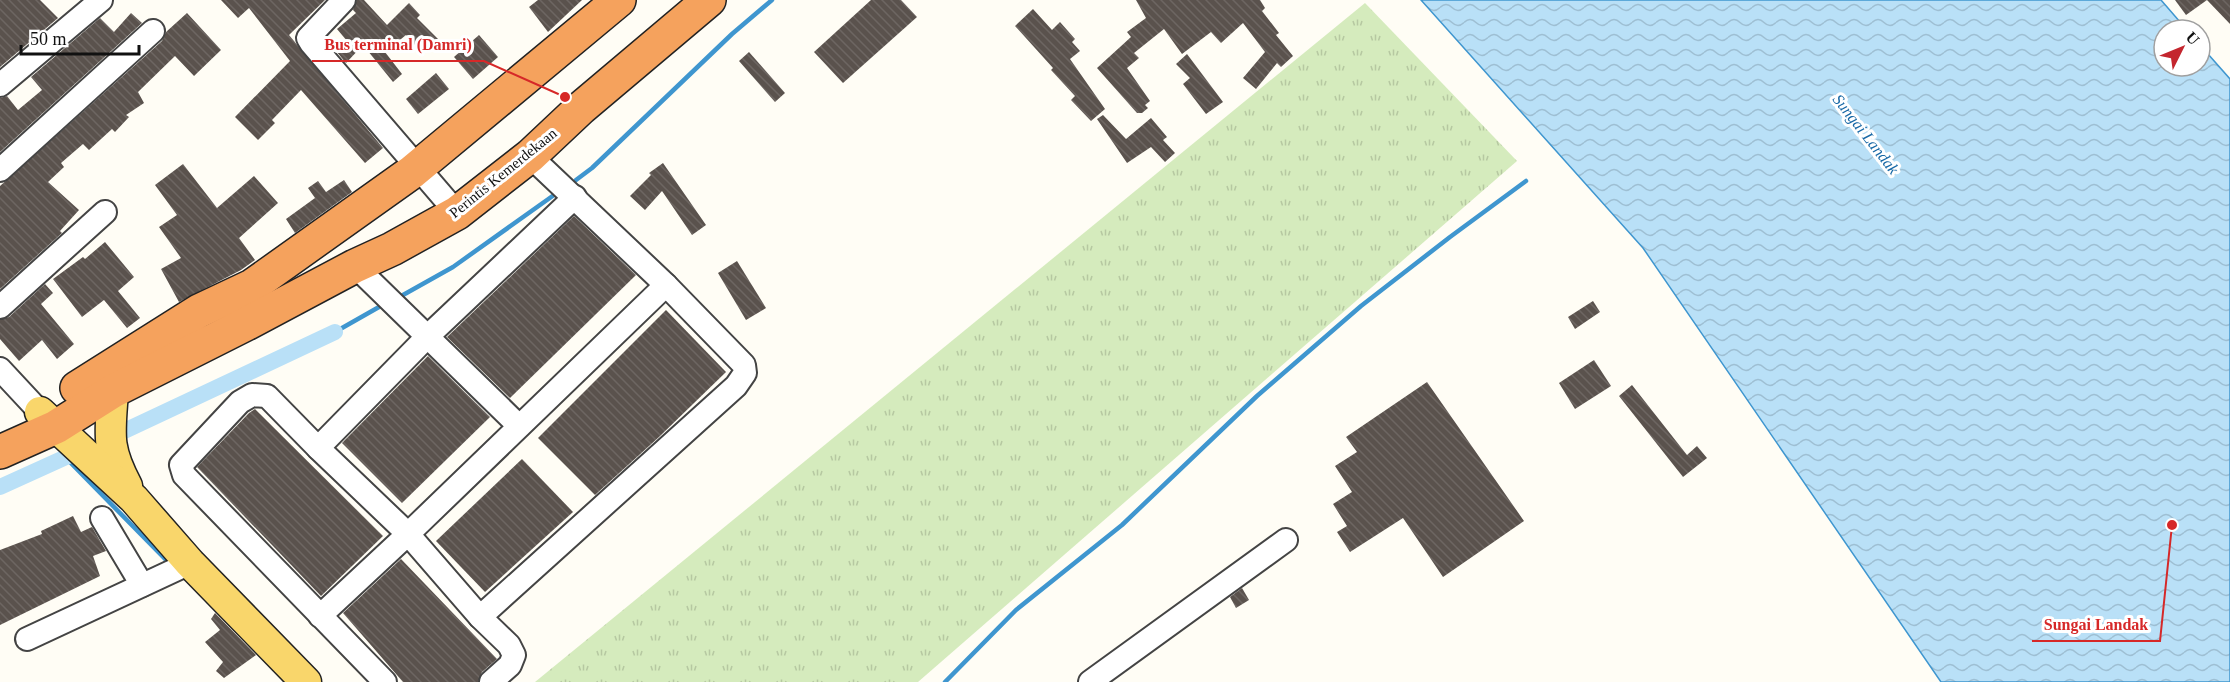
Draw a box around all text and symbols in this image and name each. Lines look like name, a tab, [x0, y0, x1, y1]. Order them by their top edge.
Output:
scale bar	[21, 18, 140, 56]
north arrow	[2152, 18, 2212, 78]
callout: Bus terminal (Damri)	[312, 27, 484, 61]
text: U	[2182, 28, 2203, 48]
text: 50 m	[30, 29, 67, 49]
text: Bus terminal (Damri)	[324, 36, 472, 54]
water label: Sungai Landak	[1829, 91, 1903, 179]
street label: Perintis Kemerdekaan	[446, 125, 560, 221]
callout: Sungai Landak	[2032, 607, 2160, 641]
text: Sungai Landak	[2044, 616, 2148, 634]

